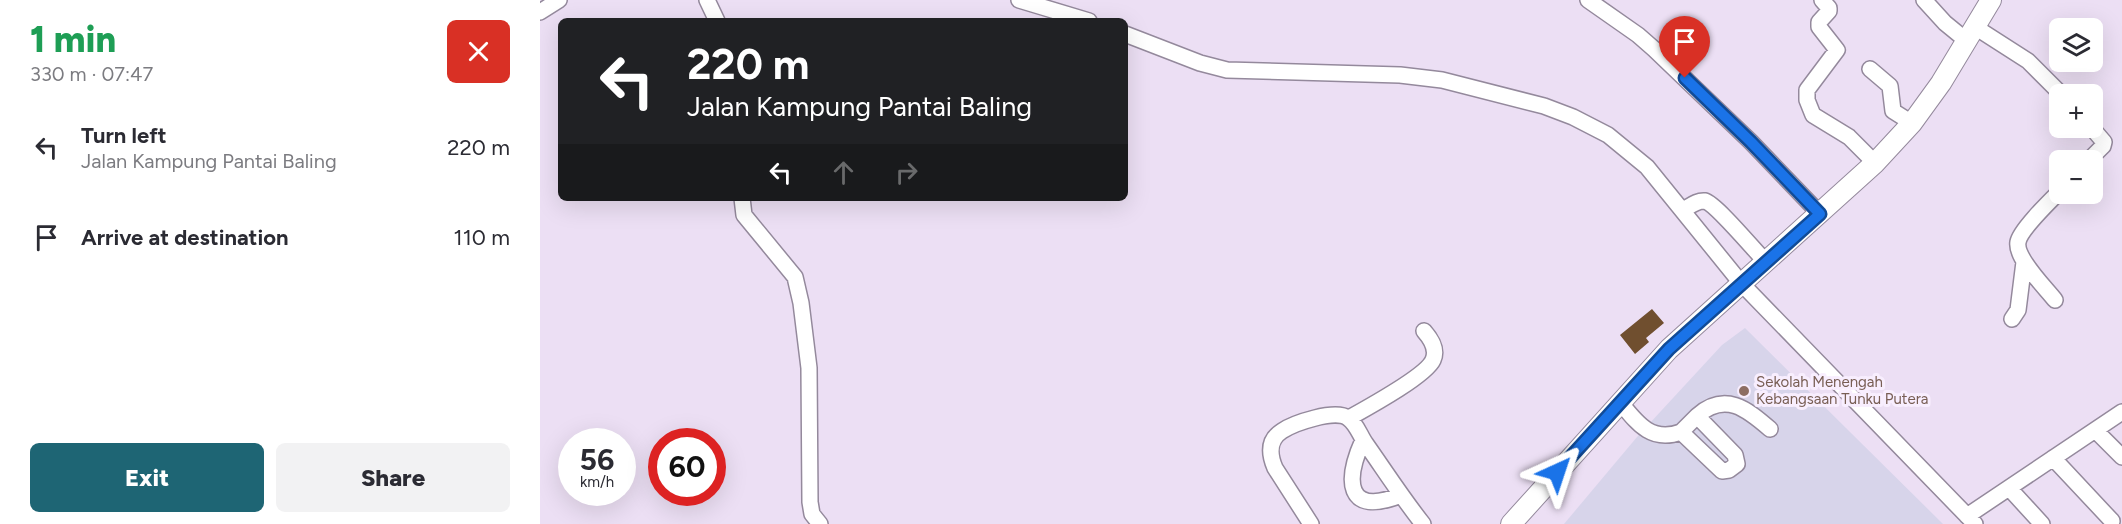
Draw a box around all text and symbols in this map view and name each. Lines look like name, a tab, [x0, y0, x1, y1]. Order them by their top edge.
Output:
pin	[1659, 16, 1710, 78]
text: 1 min	[30, 18, 116, 61]
map controls	[2049, 18, 2103, 204]
button: layers	[2049, 18, 2103, 72]
button: close	[447, 20, 510, 83]
icon: arrive	[1668, 25, 1701, 58]
text: 220 m	[687, 39, 809, 90]
icon: left	[588, 42, 666, 120]
text: 330 m · 07:47	[30, 62, 153, 86]
button: +	[2049, 84, 2103, 138]
text: Jalan Kampung Pantai Baling	[687, 90, 1032, 123]
text: Turn left	[81, 122, 167, 149]
icon: left	[30, 131, 63, 164]
text: 220 m	[447, 134, 510, 161]
text: Jalan Kampung Pantai Baling	[81, 149, 337, 173]
button: −	[2049, 150, 2103, 204]
icon: left	[764, 156, 797, 189]
icon: ahead	[827, 156, 860, 189]
icon: right	[890, 156, 923, 189]
icon: arrive	[30, 221, 63, 254]
text: Arrive at destination	[81, 224, 289, 251]
text: 110 m	[454, 224, 510, 251]
place label: Sekolah Menengah Kebangsaan Tunku Putera	[1756, 373, 1928, 408]
marker: Sekolah Menengah Kebangsaan Tunku Putera	[1737, 384, 1751, 398]
speed limit sign: 60	[648, 428, 726, 506]
position arrow	[1525, 440, 1589, 504]
text: 56	[580, 441, 614, 478]
button: Exit	[30, 443, 264, 512]
button: Share	[276, 443, 510, 512]
text: km/h	[580, 473, 614, 491]

